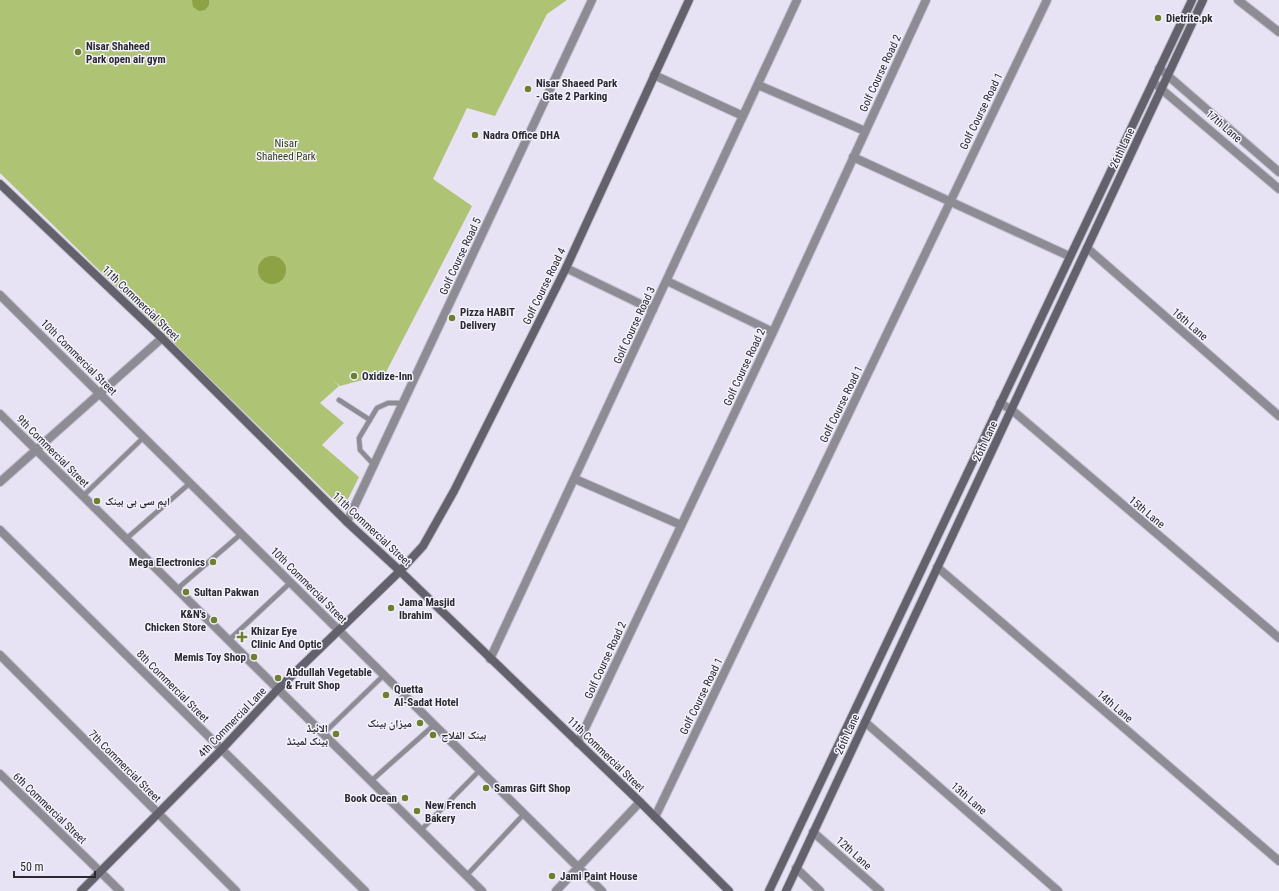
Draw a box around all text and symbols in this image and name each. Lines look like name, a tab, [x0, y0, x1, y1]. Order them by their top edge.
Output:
place label: Dietrite.pk	[1166, 12, 1213, 25]
marker: Dietrite.pk	[1153, 13, 1163, 23]
street label: Golf Course Road 2	[857, 33, 904, 114]
place label: Nisar Shaheed Park open air gym	[86, 40, 166, 66]
marker: Nisar Shaheed Park open air gym	[73, 47, 83, 57]
street label: Golf Course Road 1	[957, 71, 1006, 152]
place label: Nisar Shaeed Park - Gate 2 Parking	[536, 77, 618, 103]
marker: Nisar Shaeed Park - Gate 2 Parking	[523, 84, 533, 94]
street label: 17th Lane	[1203, 107, 1244, 145]
street label: 26th Lane	[1107, 126, 1137, 170]
place label: Nadra Office DHA	[483, 129, 560, 142]
marker: Nadra Office DHA	[470, 130, 480, 140]
park label: Nisar Shaheed Park	[256, 137, 316, 163]
street label: Golf Course Road 5	[437, 216, 484, 297]
street label: Golf Course Road 4	[520, 245, 569, 327]
street label: 11th Commercial Street	[99, 263, 182, 344]
street label: Golf Course Road 3	[611, 285, 658, 366]
street label: 16th Lane	[1169, 305, 1210, 343]
place label: Pizza HABiT Delivery	[460, 306, 515, 332]
marker: Pizza HABiT Delivery	[447, 313, 457, 323]
street label: 10th Commercial Street	[38, 317, 119, 398]
street label: Golf Course Road 2	[721, 327, 768, 408]
street label: Golf Course Road 1	[817, 364, 866, 445]
place label: Oxidize-Inn	[362, 370, 413, 383]
marker: Oxidize-Inn	[349, 371, 359, 381]
street label: 9th Commercial Street	[14, 412, 92, 490]
street label: 26th Lane	[970, 419, 1000, 463]
street label: 11th Commercial Street	[330, 490, 414, 569]
street label: 15th Lane	[1126, 494, 1167, 531]
place label: ایم سی بی بینک	[105, 495, 170, 509]
marker: ایم سی بی بینک	[92, 496, 102, 506]
street label: 10th Commercial Street	[268, 545, 349, 626]
place label: Mega Electronics	[129, 556, 205, 569]
marker: Mega Electronics	[208, 557, 218, 567]
place label: Sultan Pakwan	[194, 586, 259, 599]
marker: Sultan Pakwan	[181, 587, 191, 597]
place label: Jama Masjid Ibrahim	[399, 596, 455, 622]
marker: Jama Masjid Ibrahim	[386, 603, 396, 613]
place label: K&N's Chicken Store	[145, 608, 206, 634]
marker: K&N's Chicken Store	[209, 615, 219, 625]
street label: Golf Course Road 2	[582, 620, 629, 701]
place label: Khizar Eye Clinic And Optic	[251, 625, 322, 651]
marker: Khizar Eye Clinic And Optic	[236, 631, 248, 643]
street label: 8th Commercial Street	[134, 647, 212, 725]
place label: Memis Toy Shop	[174, 651, 247, 664]
marker: Memis Toy Shop	[249, 652, 259, 662]
street label: Golf Course Road 1	[677, 656, 726, 737]
place label: Abdullah Vegetable & Fruit Shop	[286, 666, 372, 692]
marker: Abdullah Vegetable & Fruit Shop	[273, 673, 283, 683]
place label: Quetta Al-Sadat Hotel	[394, 683, 459, 709]
street label: 4th Commercial Lane	[196, 685, 269, 760]
street label: 14th Lane	[1094, 687, 1135, 725]
marker: Quetta Al-Sadat Hotel	[381, 690, 391, 700]
street label: 26th Lane	[832, 712, 862, 756]
street label: 11th Commercial Street	[564, 714, 647, 795]
place label: میزان بینک	[368, 717, 412, 731]
marker: میزان بینک	[415, 718, 425, 728]
place label: الائیڈ بینک لمیٹڈ	[287, 722, 328, 748]
street label: 7th Commercial Street	[86, 727, 164, 805]
marker: الائیڈ بینک لمیٹڈ	[331, 729, 341, 739]
place label: بینک الفلاح	[441, 729, 486, 743]
marker: بینک الفلاح	[428, 730, 438, 740]
street label: 6th Commercial Street	[10, 770, 89, 847]
street label: 13th Lane	[948, 779, 989, 817]
place label: Samras Gift Shop	[494, 782, 571, 795]
marker: Samras Gift Shop	[481, 783, 491, 793]
place label: Book Ocean	[345, 792, 397, 805]
marker: Book Ocean	[400, 793, 410, 803]
place label: New French Bakery	[425, 799, 476, 825]
marker: New French Bakery	[412, 806, 422, 816]
street label: 12th Lane	[833, 834, 874, 873]
scale bar	[14, 853, 95, 879]
text: 50 m	[20, 860, 44, 874]
place label: Jami Paint House	[560, 870, 637, 883]
marker: Jami Paint House	[547, 871, 557, 881]

